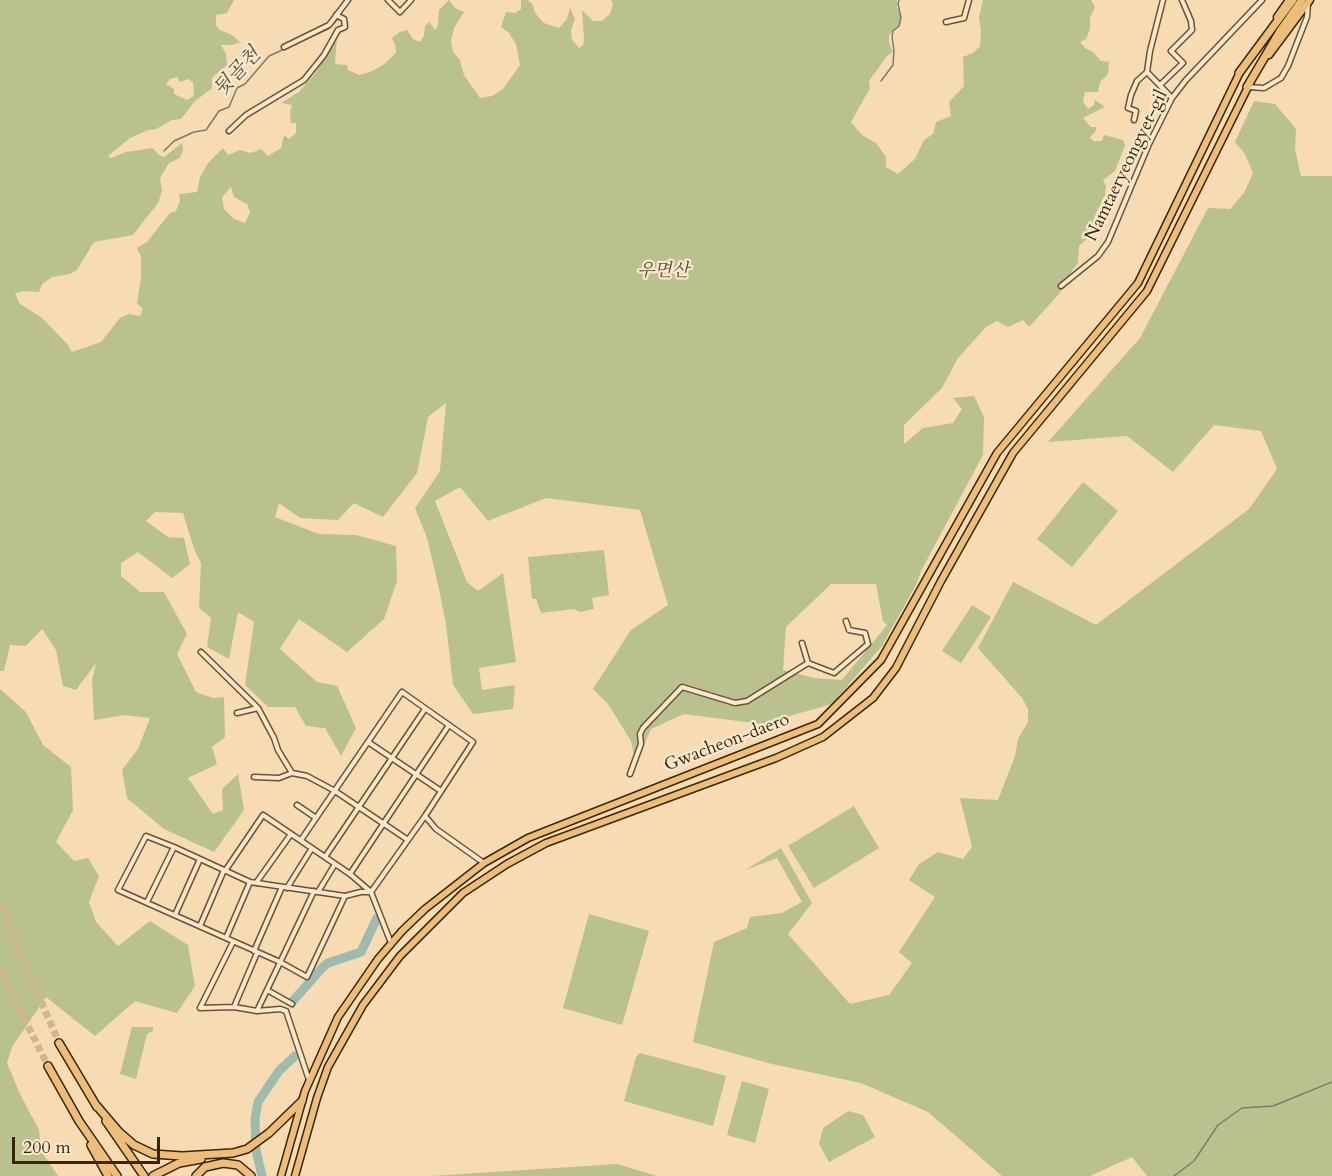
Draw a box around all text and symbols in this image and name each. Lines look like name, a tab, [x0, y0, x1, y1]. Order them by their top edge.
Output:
water label: 뒷골천	[209, 44, 267, 102]
street label: Namtaeryeongyet-gil	[1081, 87, 1173, 245]
park label: 우면산	[637, 261, 689, 283]
street label: Gwacheon-daero	[661, 709, 793, 777]
scale bar	[15, 1125, 164, 1163]
text: 200 m	[23, 1135, 71, 1160]

